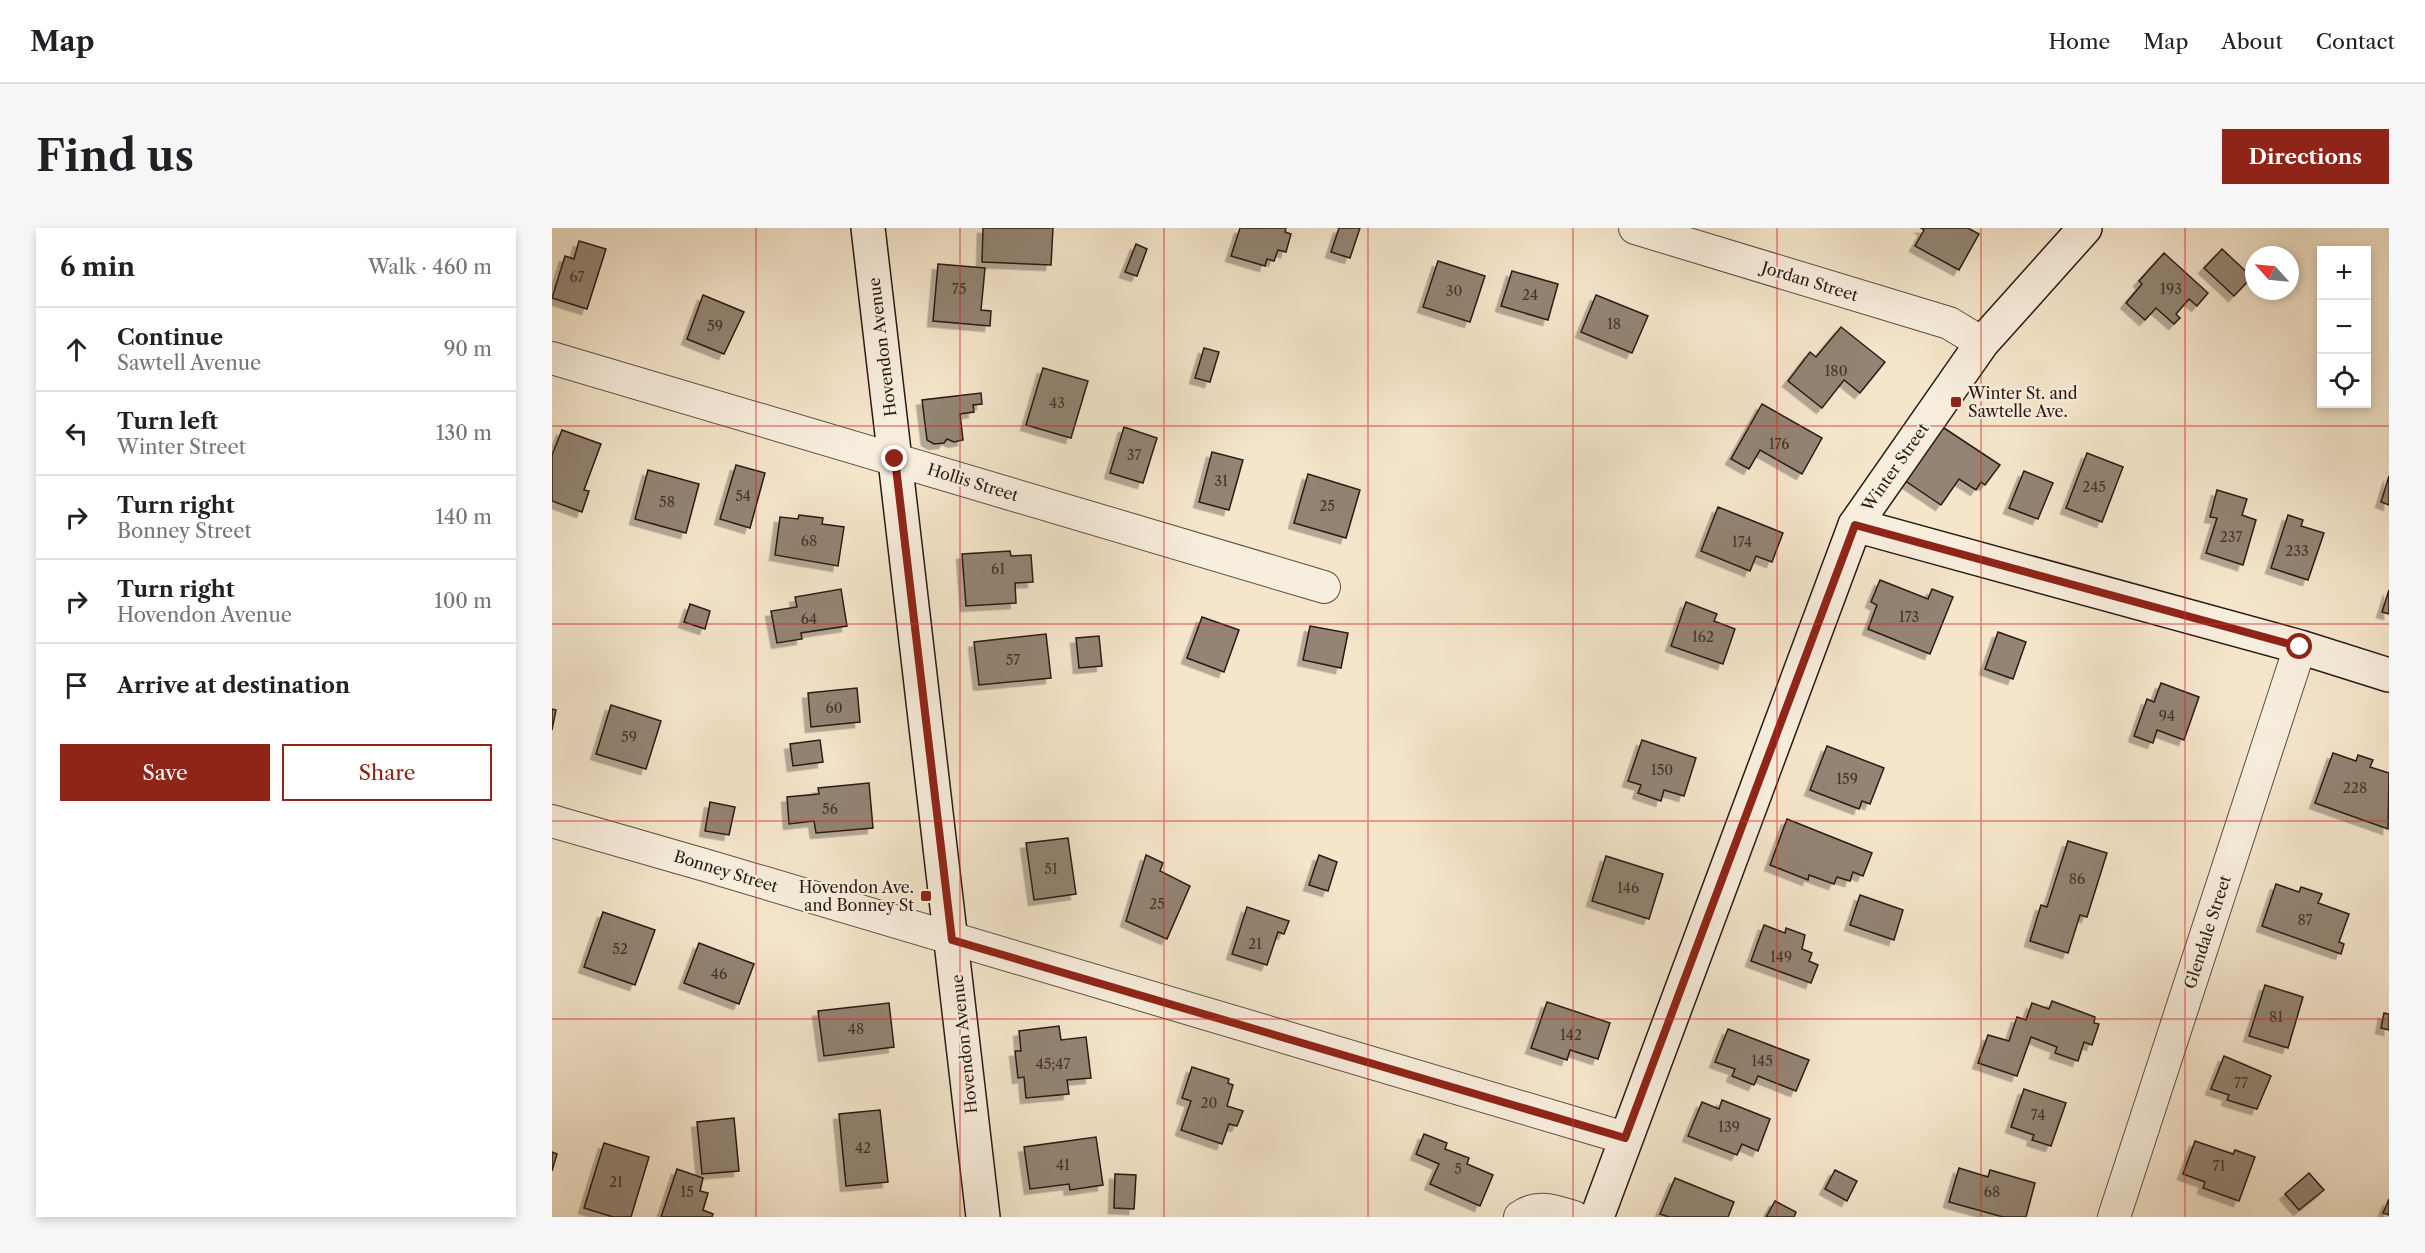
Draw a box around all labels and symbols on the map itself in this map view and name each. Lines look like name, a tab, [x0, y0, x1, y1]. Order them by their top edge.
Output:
north arrow	[2245, 246, 2299, 300]
street label: Jordan Street	[1757, 256, 1861, 305]
house number: 67	[570, 268, 585, 286]
street label: Hovendon Avenue	[864, 276, 900, 418]
house number: 75	[952, 280, 966, 298]
house number: 193	[2160, 280, 2182, 298]
house number: 30	[1446, 282, 1462, 300]
house number: 24	[1522, 286, 1538, 304]
house number: 18	[1607, 315, 1621, 333]
house number: 59	[707, 317, 723, 335]
house number: 180	[1824, 362, 1848, 380]
place label: Winter St. and Sawtelle Ave.	[1967, 383, 2078, 421]
house number: 43	[1049, 394, 1065, 412]
marker: Winter St. and Sawtelle Ave.	[1949, 395, 1963, 409]
street label: Winter Street	[1857, 419, 1933, 516]
house number: 176	[1769, 435, 1789, 453]
route end	[881, 445, 907, 471]
house number: 37	[1127, 446, 1141, 464]
street label: Hollis Street	[925, 459, 1021, 505]
house number: 31	[1214, 472, 1228, 490]
house number: 245	[2082, 478, 2106, 496]
house number: 54	[735, 487, 751, 505]
house number: 58	[659, 493, 675, 511]
house number: 25	[1319, 497, 1335, 515]
house number: 237	[2220, 528, 2242, 546]
house number: 68	[801, 532, 817, 550]
house number: 174	[1732, 533, 1752, 551]
house number: 233	[2285, 542, 2309, 560]
house number: 61	[991, 560, 1005, 578]
house number: 173	[1899, 608, 1919, 626]
house number: 64	[801, 610, 817, 628]
house number: 162	[1692, 628, 1714, 646]
route start	[2286, 633, 2312, 659]
house number: 57	[1006, 651, 1020, 669]
house number: 60	[825, 699, 843, 717]
house number: 94	[2159, 707, 2175, 725]
house number: 59	[621, 728, 637, 746]
house number: 150	[1651, 761, 1673, 779]
house number: 159	[1836, 770, 1858, 788]
house number: 228	[2343, 779, 2367, 797]
house number: 56	[822, 800, 838, 818]
street label: Bonney Street	[672, 846, 781, 896]
house number: 51	[1044, 860, 1058, 878]
house number: 86	[2069, 870, 2085, 888]
street label: Glendale Street	[2179, 872, 2235, 991]
place label: Hovendon Ave. and Bonney St	[799, 877, 914, 915]
house number: 146	[1617, 879, 1639, 897]
marker: Hovendon Ave. and Bonney St	[919, 889, 933, 903]
house number: 25	[1149, 895, 1165, 913]
house number: 87	[2297, 911, 2313, 929]
house number: 21	[1248, 935, 1262, 953]
house number: 52	[612, 940, 628, 958]
house number: 149	[1770, 948, 1792, 966]
house number: 46	[711, 965, 727, 983]
street label: Hovendon Avenue	[947, 973, 981, 1115]
house number: 81	[2269, 1008, 2283, 1026]
house number: 48	[848, 1020, 864, 1038]
house number: 142	[1560, 1026, 1582, 1044]
house number: 145	[1751, 1052, 1773, 1070]
house number: 45;47	[1036, 1055, 1070, 1073]
house number: 77	[2234, 1074, 2248, 1092]
house number: 20	[1201, 1094, 1218, 1112]
house number: 74	[2031, 1106, 2045, 1124]
house number: 139	[1718, 1118, 1740, 1136]
house number: 42	[855, 1139, 871, 1157]
house number: 41	[1056, 1156, 1070, 1174]
house number: 71	[2213, 1157, 2225, 1175]
house number: 5	[1454, 1160, 1462, 1178]
house number: 21	[609, 1173, 623, 1191]
house number: 15	[680, 1183, 694, 1201]
house number: 68	[1984, 1183, 2000, 1201]

